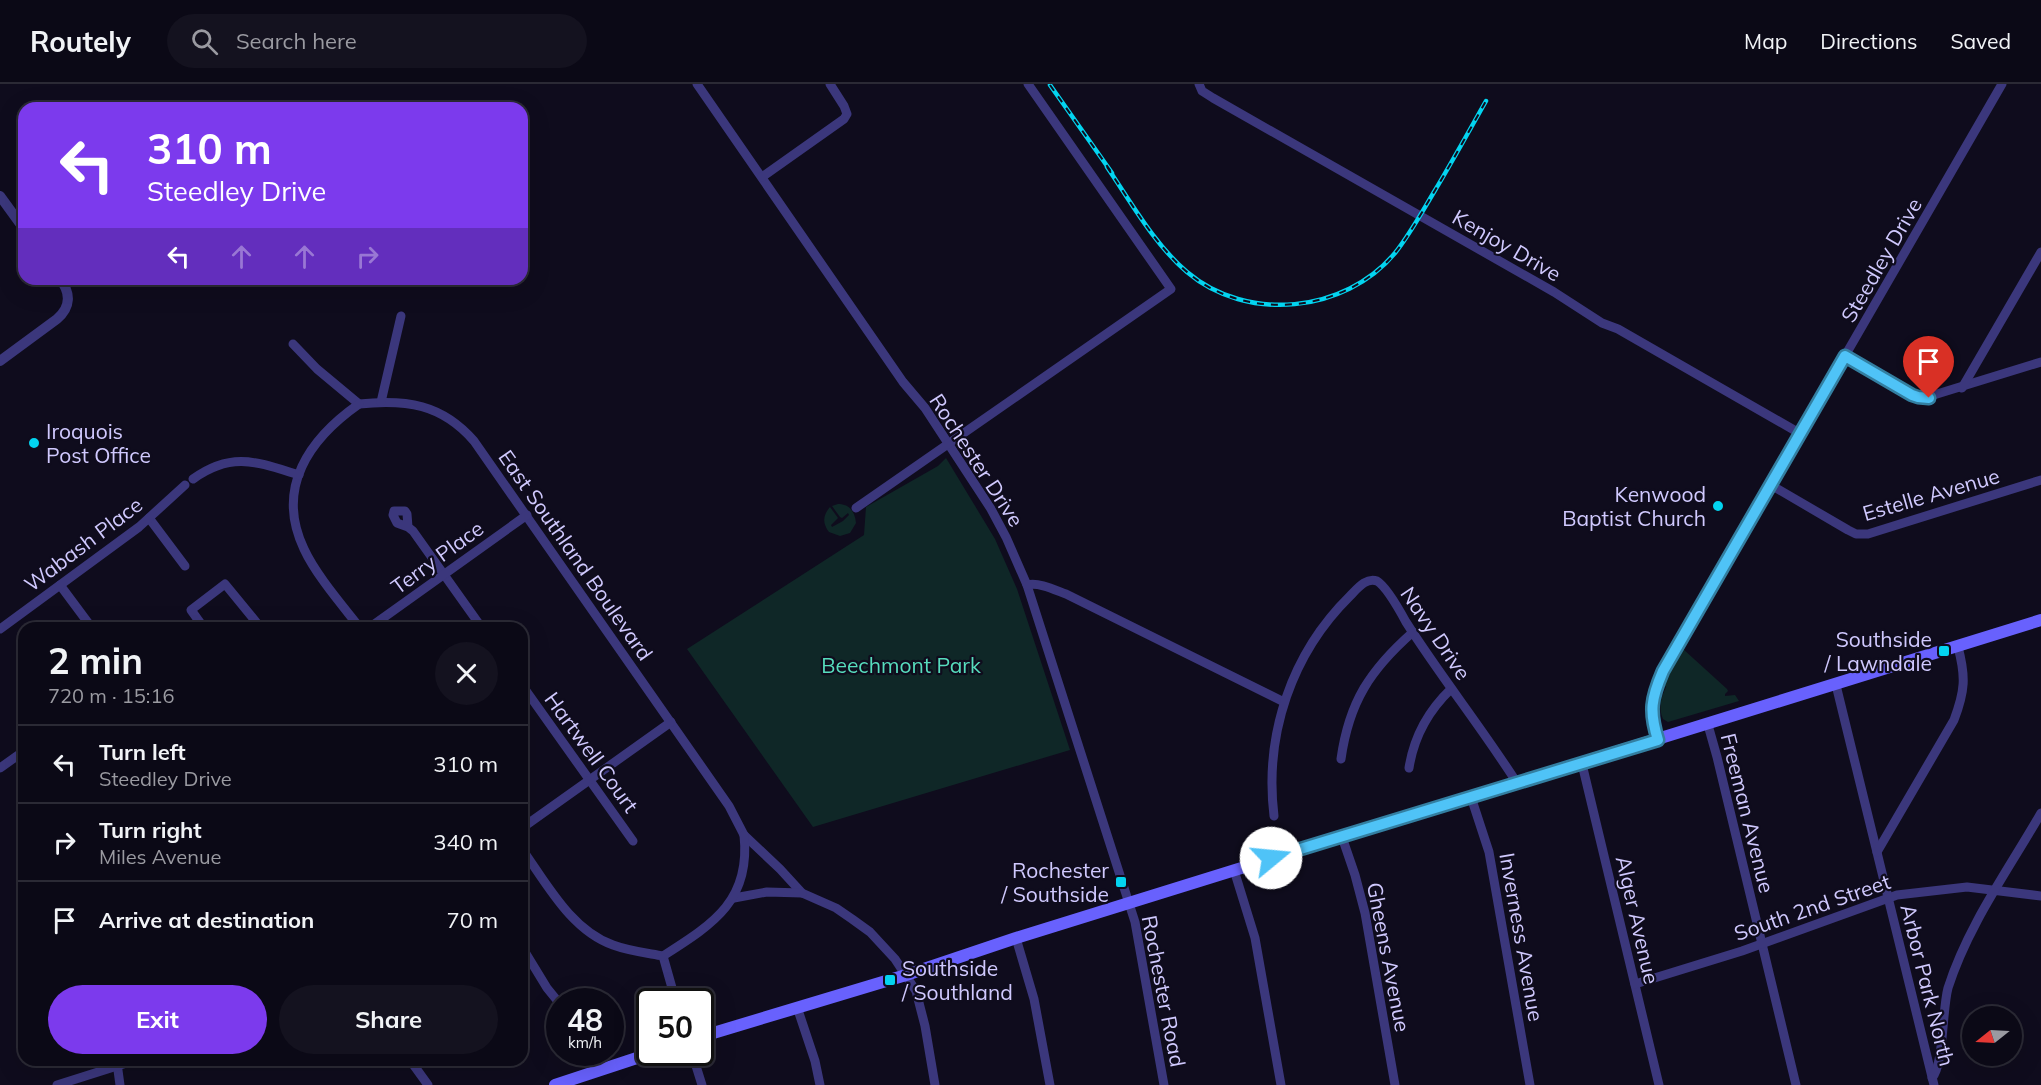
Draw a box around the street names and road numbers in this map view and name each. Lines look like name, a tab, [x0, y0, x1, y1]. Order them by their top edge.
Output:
street label: Steedley Drive	[1835, 193, 1927, 327]
street label: Kenjoy Drive	[1448, 203, 1566, 287]
street label: Rochester Drive	[924, 389, 1030, 531]
street label: East Southland Boulevard	[493, 445, 659, 665]
street label: Estelle Avenue	[1860, 462, 2002, 526]
street label: Wabash Place	[19, 491, 147, 597]
street label: Terry Place	[386, 515, 488, 599]
street label: Navy Drive	[1395, 581, 1477, 685]
street label: Hartwell Court	[540, 687, 644, 817]
street label: Freeman Avenue	[1716, 730, 1780, 896]
street label: Inverness Avenue	[1494, 851, 1550, 1023]
street label: Alger Avenue	[1611, 853, 1665, 987]
street label: South 2nd Street	[1731, 868, 1893, 946]
street label: Gheens Avenue	[1362, 880, 1416, 1034]
street label: Arbor Park North	[1895, 901, 1961, 1069]
street label: Rochester Road	[1137, 913, 1191, 1069]

